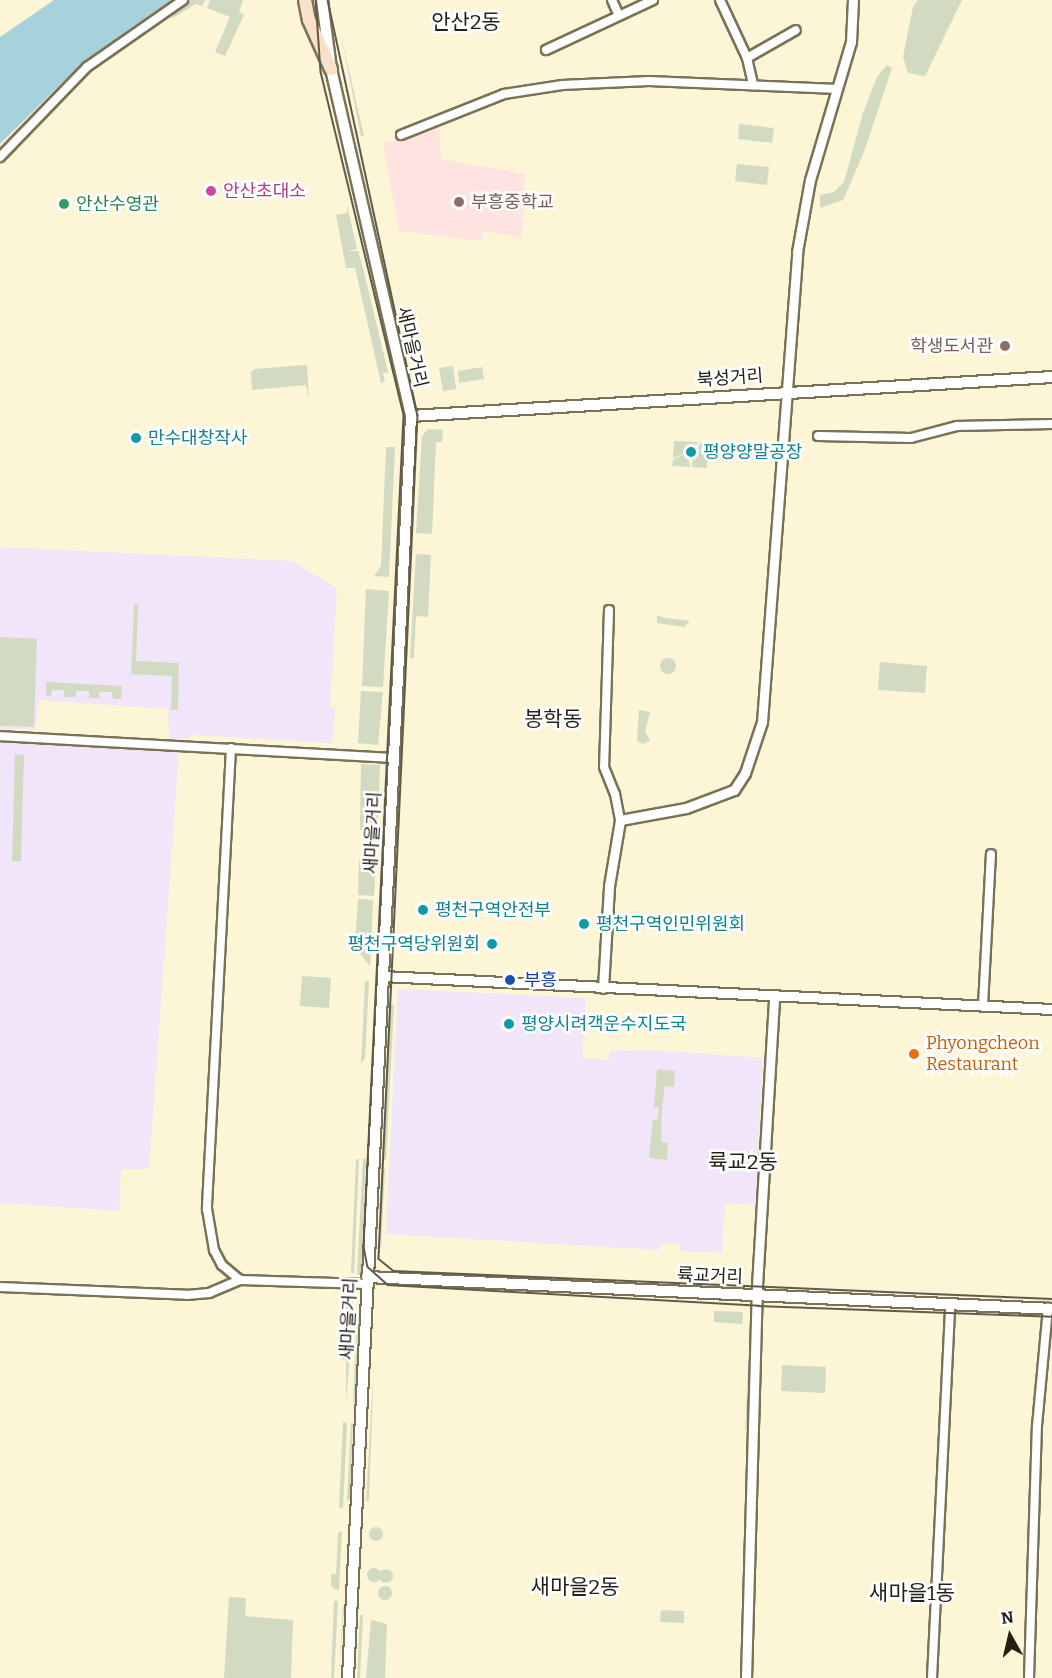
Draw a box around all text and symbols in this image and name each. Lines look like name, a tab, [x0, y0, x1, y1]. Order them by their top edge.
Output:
district label: 안산2동	[431, 9, 501, 35]
place label: 안산초대소	[223, 180, 306, 202]
marker: 안산초대소	[204, 184, 218, 198]
place label: 부흥중학교	[471, 191, 554, 213]
place label: 안산수영관	[76, 193, 159, 215]
marker: 부흥중학교	[452, 195, 466, 209]
marker: 안산수영관	[57, 197, 71, 211]
street label: 새마을거리	[392, 304, 432, 390]
place label: 학생도서관	[910, 335, 993, 357]
marker: 학생도서관	[998, 339, 1012, 353]
street label: 북성거리	[696, 365, 764, 391]
place label: 만수대창작사	[148, 427, 247, 449]
marker: 만수대창작사	[129, 431, 143, 445]
place label: 평양양말공장	[703, 441, 802, 463]
marker: 평양양말공장	[684, 445, 698, 459]
district label: 봉학동	[524, 706, 582, 732]
street label: 새마을거리	[360, 791, 386, 875]
place label: 평천구역안전부	[435, 899, 551, 921]
marker: 평천구역안전부	[416, 903, 430, 917]
place label: 평천구역인민위원회	[596, 913, 745, 935]
marker: 평천구역인민위원회	[577, 917, 591, 931]
place label: 평천구역당위원회	[348, 933, 480, 955]
marker: 평천구역당위원회	[485, 937, 499, 951]
place label: 부흥	[524, 969, 557, 991]
marker: 부흥	[501, 971, 519, 989]
place label: 평양시려객운수지도국	[521, 1013, 687, 1035]
marker: 평양시려객운수지도국	[502, 1017, 516, 1031]
place label: Phyongcheon Restaurant	[926, 1033, 1040, 1076]
marker: Phyongcheon Restaurant	[907, 1047, 921, 1061]
district label: 륙교2동	[708, 1149, 778, 1175]
street label: 륙교거리	[677, 1264, 743, 1288]
street label: 새마을거리	[336, 1277, 362, 1361]
district label: 새마을2동	[531, 1574, 619, 1600]
district label: 새마을1동	[869, 1580, 955, 1606]
north arrow	[980, 1606, 1040, 1666]
text: N	[1000, 1607, 1015, 1628]

